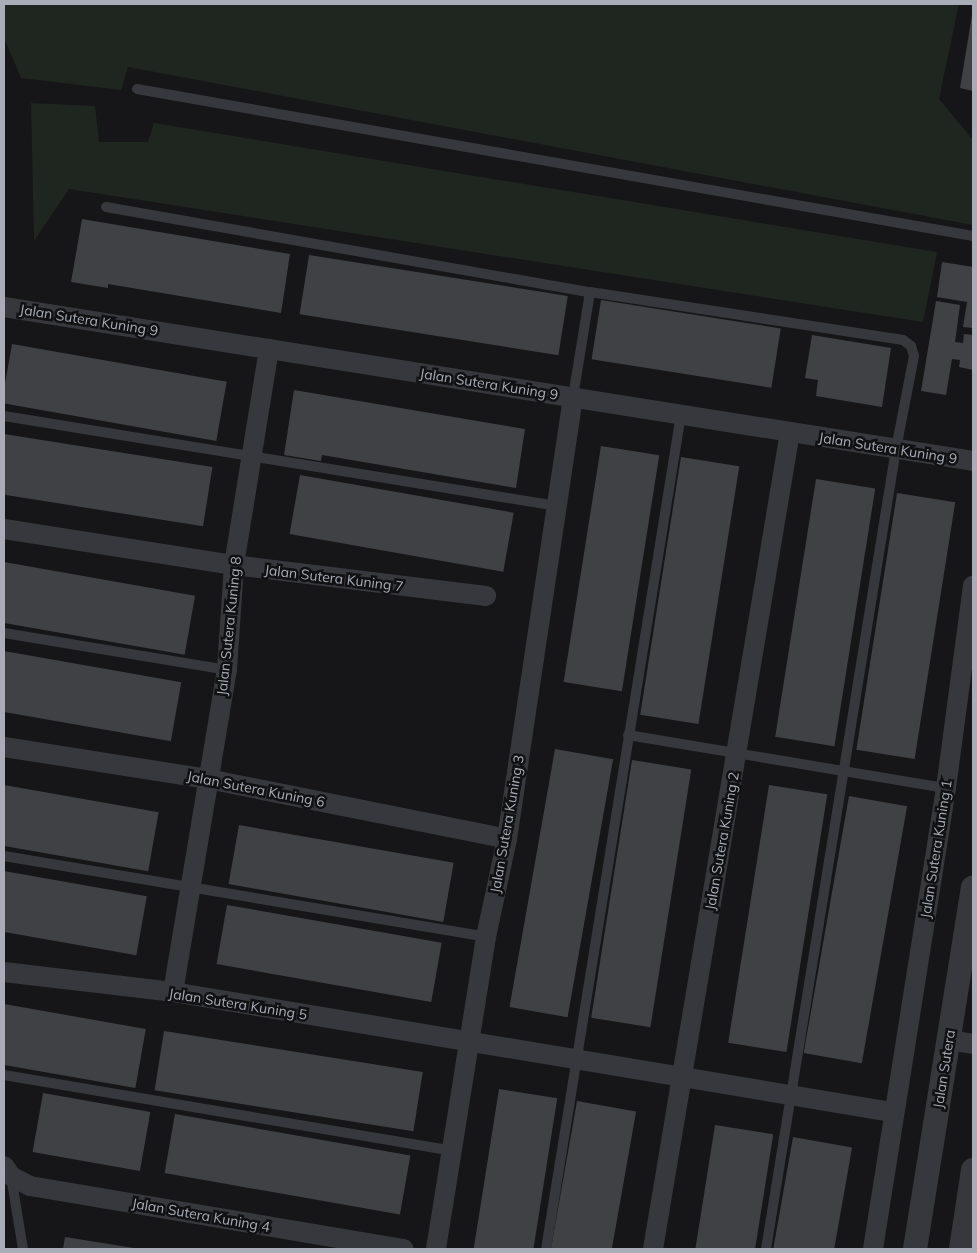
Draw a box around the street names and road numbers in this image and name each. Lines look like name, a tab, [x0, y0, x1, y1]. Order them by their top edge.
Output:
street label: Jalan Sutera Kuning 9	[19, 301, 159, 339]
street label: Jalan Sutera Kuning 9	[419, 365, 559, 403]
street label: Jalan Sutera Kuning 9	[818, 429, 958, 467]
street label: Jalan Sutera Kuning 8	[213, 556, 245, 696]
street label: Jalan Sutera Kuning 7	[264, 561, 404, 595]
street label: Jalan Sutera Kuning 3	[487, 754, 527, 894]
street label: Jalan Sutera Kuning 6	[186, 767, 326, 811]
street label: Jalan Sutera Kuning 2	[702, 771, 742, 911]
street label: Jalan Sutera Kuning 1	[917, 779, 955, 919]
street label: Jalan Sutera Kuning 5	[168, 985, 308, 1023]
street label: Jalan Sutera	[930, 1029, 958, 1109]
street label: Jalan Sutera Kuning 4	[131, 1195, 271, 1235]

